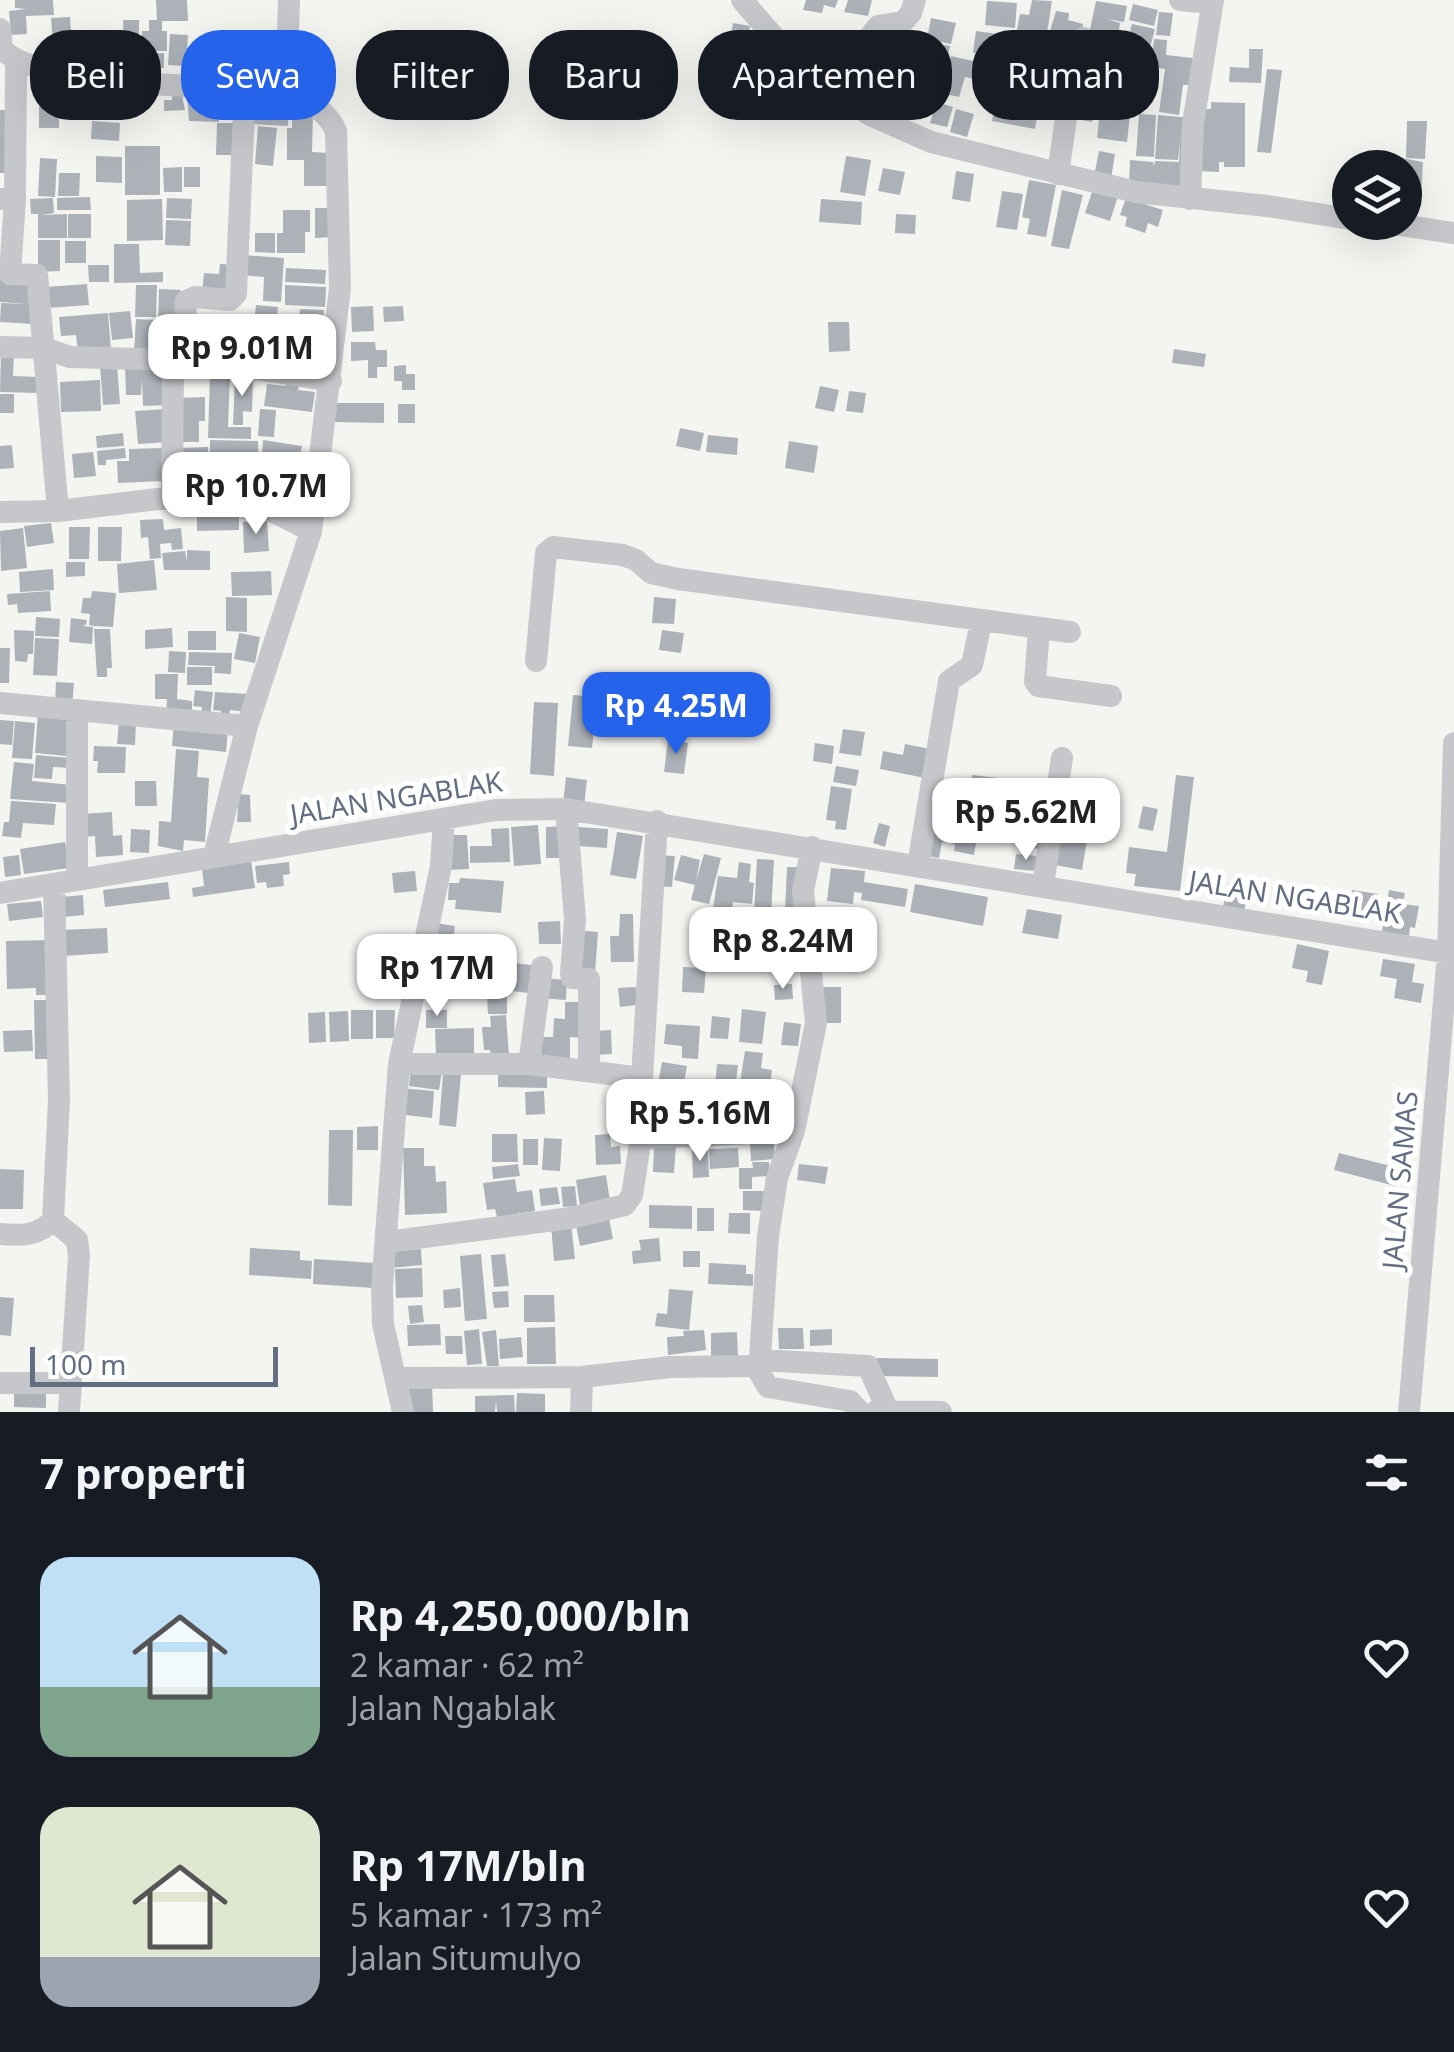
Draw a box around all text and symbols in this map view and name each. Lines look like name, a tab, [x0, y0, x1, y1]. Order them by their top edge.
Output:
chip: Beli	[30, 30, 161, 120]
chip: Sewa	[181, 30, 336, 120]
chip: Filter	[356, 30, 509, 120]
chip: Baru	[529, 30, 678, 120]
chip: Apartemen	[698, 30, 952, 120]
chip: Rumah	[972, 30, 1159, 120]
map controls	[1332, 150, 1422, 240]
button: layers	[1332, 150, 1422, 240]
pin: Rp 9.01M	[139, 314, 345, 399]
text: Rp 9.01M	[170, 325, 314, 368]
pin: Rp 10.7M	[153, 452, 359, 537]
text: Rp 10.7M	[184, 463, 328, 506]
pin: Rp 4.25M	[573, 672, 779, 757]
text: Rp 4.25M	[604, 683, 748, 726]
street label: JALAN NGABLAK	[284, 761, 505, 833]
pin: Rp 5.62M	[923, 778, 1129, 863]
text: Rp 5.62M	[954, 789, 1098, 832]
street label: JALAN NGABLAK	[1183, 860, 1404, 932]
pin: Rp 8.24M	[680, 907, 886, 992]
text: Rp 8.24M	[711, 918, 855, 961]
pin: Rp 17M	[356, 934, 518, 1019]
text: Rp 17M	[379, 945, 495, 988]
pin: Rp 5.16M	[597, 1079, 803, 1164]
street label: JALAN SAMAS	[1372, 1089, 1426, 1274]
text: Rp 5.16M	[628, 1090, 772, 1133]
scale bar	[30, 1342, 278, 1386]
text: 100 m	[45, 1345, 127, 1383]
text: 7 properti	[40, 1444, 247, 1501]
icon: filters	[1359, 1445, 1414, 1500]
text: Rp 4,250,000/bln	[350, 1586, 691, 1643]
icon: home	[120, 1597, 240, 1717]
icon: heart	[1359, 1630, 1414, 1685]
text: 2 kamar · 62 m²	[350, 1643, 584, 1686]
text: Jalan Ngablak	[350, 1686, 556, 1729]
text: Rp 17M/bln	[350, 1836, 586, 1893]
icon: home	[120, 1847, 240, 1967]
icon: heart	[1359, 1880, 1414, 1935]
text: 5 kamar · 173 m²	[350, 1893, 602, 1936]
text: Jalan Situmulyo	[350, 1936, 582, 1979]

